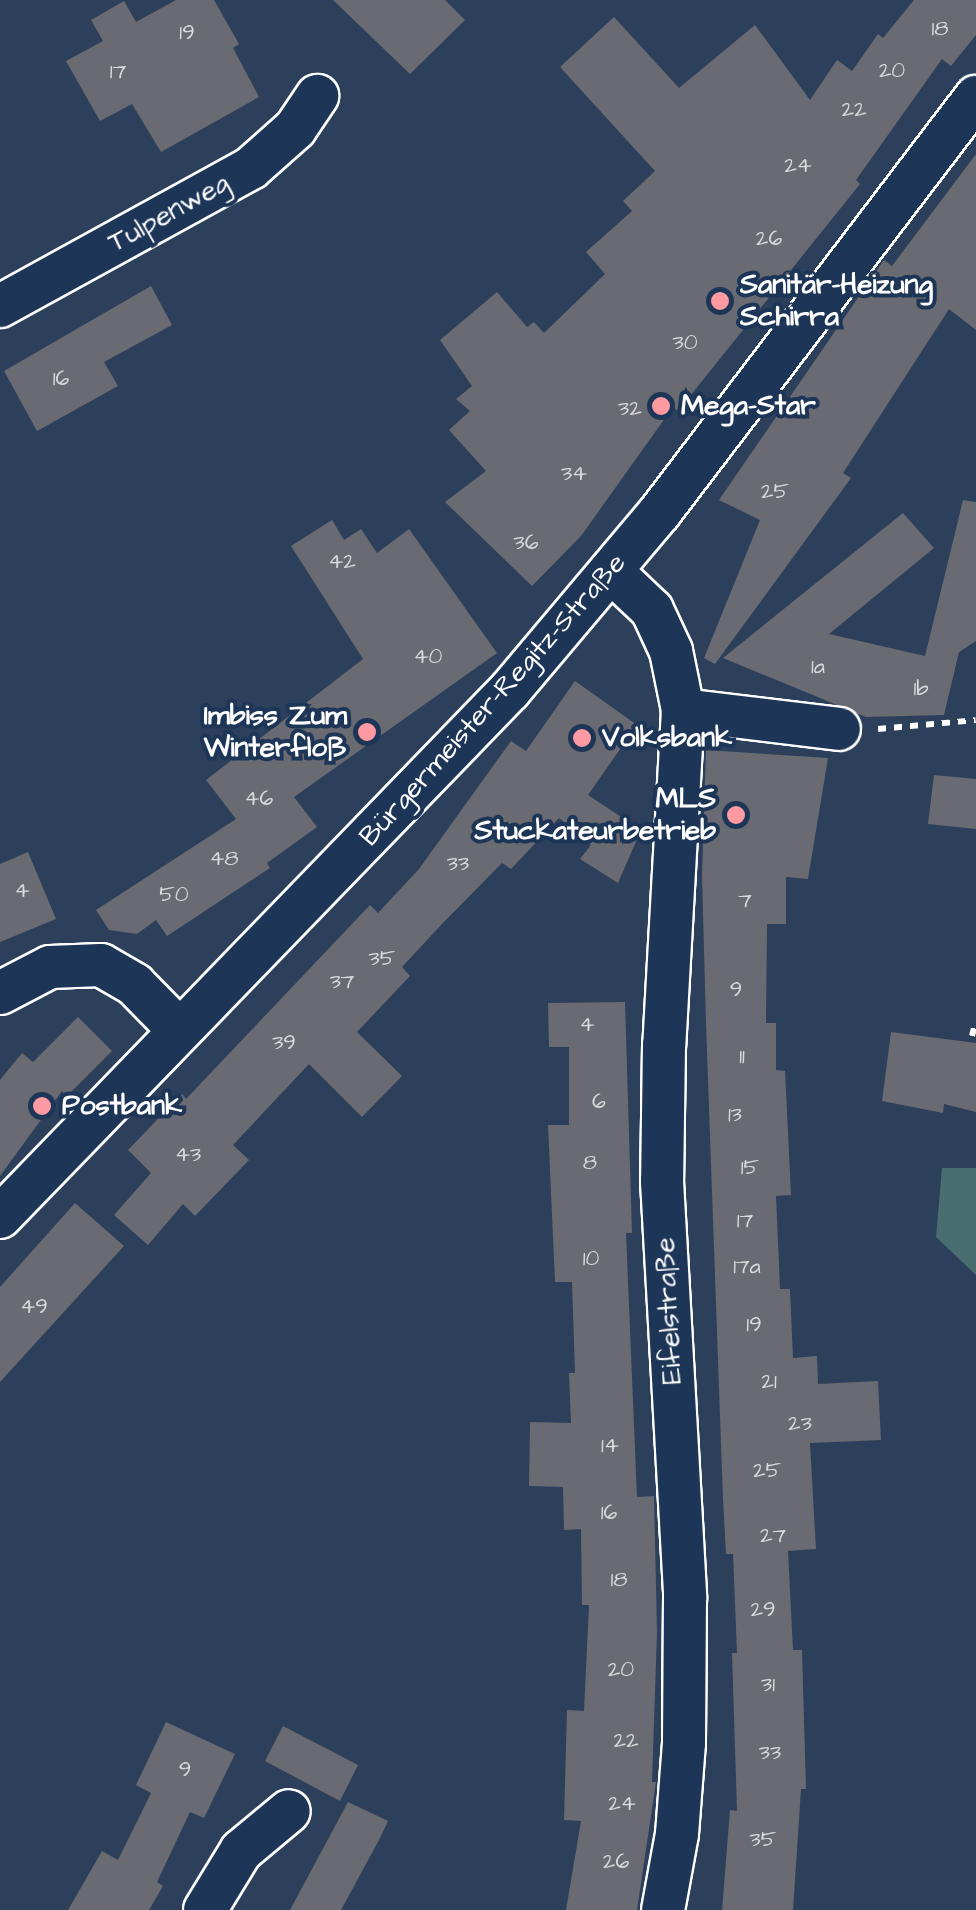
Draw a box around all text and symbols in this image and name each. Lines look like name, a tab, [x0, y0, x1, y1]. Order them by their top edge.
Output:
house number: 18	[931, 16, 949, 42]
house number: 19	[179, 20, 195, 46]
house number: 20	[879, 58, 905, 84]
house number: 17	[110, 59, 126, 85]
house number: 22	[841, 97, 867, 123]
house number: 24	[784, 153, 812, 179]
street label: Tulpenweg	[103, 166, 235, 260]
house number: 26	[756, 226, 782, 252]
place label: Sanitär-Heizung Schirra	[740, 268, 933, 334]
marker: Sanitär-Heizung Schirra	[709, 290, 731, 312]
house number: 30	[672, 330, 698, 356]
house number: 16	[53, 366, 69, 392]
place label: Mega-Star	[681, 389, 816, 423]
marker: Mega-Star	[650, 395, 672, 417]
house number: 32	[618, 396, 642, 422]
house number: 34	[561, 461, 587, 487]
house number: 25	[761, 479, 789, 505]
house number: 36	[514, 530, 538, 556]
street label: Bürgermeister-Regitz-Straße	[353, 547, 633, 853]
house number: 42	[328, 549, 356, 575]
house number: 40	[414, 644, 442, 670]
house number: 1a	[811, 654, 825, 680]
house number: 1b	[913, 676, 929, 702]
place label: Imbiss Zum Winterfloß	[204, 699, 347, 765]
marker: Imbiss Zum Winterfloß	[356, 721, 378, 743]
place label: Volksbank	[602, 721, 732, 755]
marker: Volksbank	[571, 727, 593, 749]
place label: MLS Stuckateurbetrieb	[474, 782, 716, 848]
house number: 46	[245, 786, 273, 812]
marker: MLS Stuckateurbetrieb	[725, 804, 747, 826]
house number: 48	[209, 846, 239, 872]
house number: 33	[447, 851, 469, 877]
house number: 4	[15, 878, 29, 904]
house number: 50	[159, 882, 189, 908]
house number: 7	[738, 888, 752, 914]
house number: 35	[369, 946, 395, 972]
house number: 37	[330, 969, 354, 995]
house number: 9	[730, 977, 742, 1003]
house number: 4	[580, 1012, 594, 1038]
house number: 39	[272, 1030, 296, 1056]
house number: 11	[739, 1044, 745, 1070]
place label: Postbank	[62, 1089, 182, 1123]
house number: 6	[592, 1089, 606, 1115]
marker: Postbank	[31, 1095, 53, 1117]
house number: 13	[728, 1102, 742, 1128]
house number: 43	[175, 1142, 201, 1168]
house number: 8	[583, 1150, 597, 1176]
house number: 15	[741, 1155, 759, 1181]
house number: 17	[737, 1208, 753, 1234]
street label: Eifelstraße	[648, 1237, 690, 1385]
house number: 10	[583, 1246, 599, 1272]
house number: 17a	[733, 1254, 761, 1280]
house number: 49	[20, 1294, 48, 1320]
house number: 19	[746, 1312, 762, 1338]
house number: 21	[761, 1369, 777, 1395]
house number: 23	[788, 1411, 812, 1437]
house number: 14	[601, 1433, 619, 1459]
house number: 25	[753, 1458, 781, 1484]
house number: 16	[601, 1500, 617, 1526]
house number: 27	[760, 1523, 786, 1549]
house number: 18	[610, 1567, 628, 1593]
house number: 29	[750, 1597, 776, 1623]
house number: 20	[608, 1657, 634, 1683]
house number: 31	[761, 1672, 775, 1698]
house number: 22	[613, 1728, 639, 1754]
house number: 33	[759, 1740, 781, 1766]
house number: 9	[179, 1757, 191, 1783]
house number: 24	[608, 1791, 636, 1817]
house number: 35	[750, 1827, 776, 1853]
house number: 26	[603, 1849, 629, 1875]

